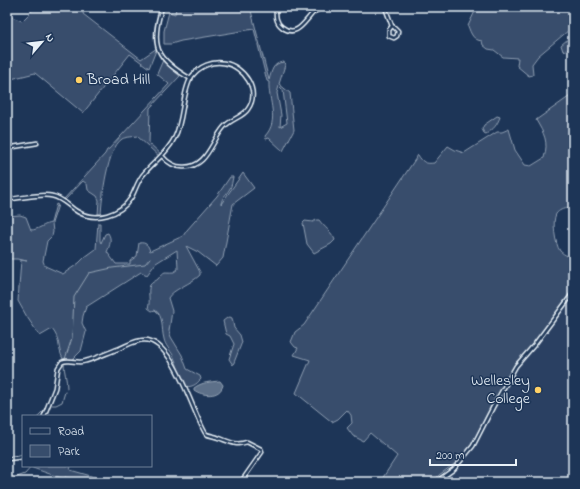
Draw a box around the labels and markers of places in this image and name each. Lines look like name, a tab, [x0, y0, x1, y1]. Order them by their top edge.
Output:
place label: Broad Hill	[86, 68, 151, 92]
marker: Broad Hill	[74, 75, 84, 85]
place label: Wellesley College	[471, 369, 531, 411]
marker: Wellesley College	[533, 385, 543, 395]

